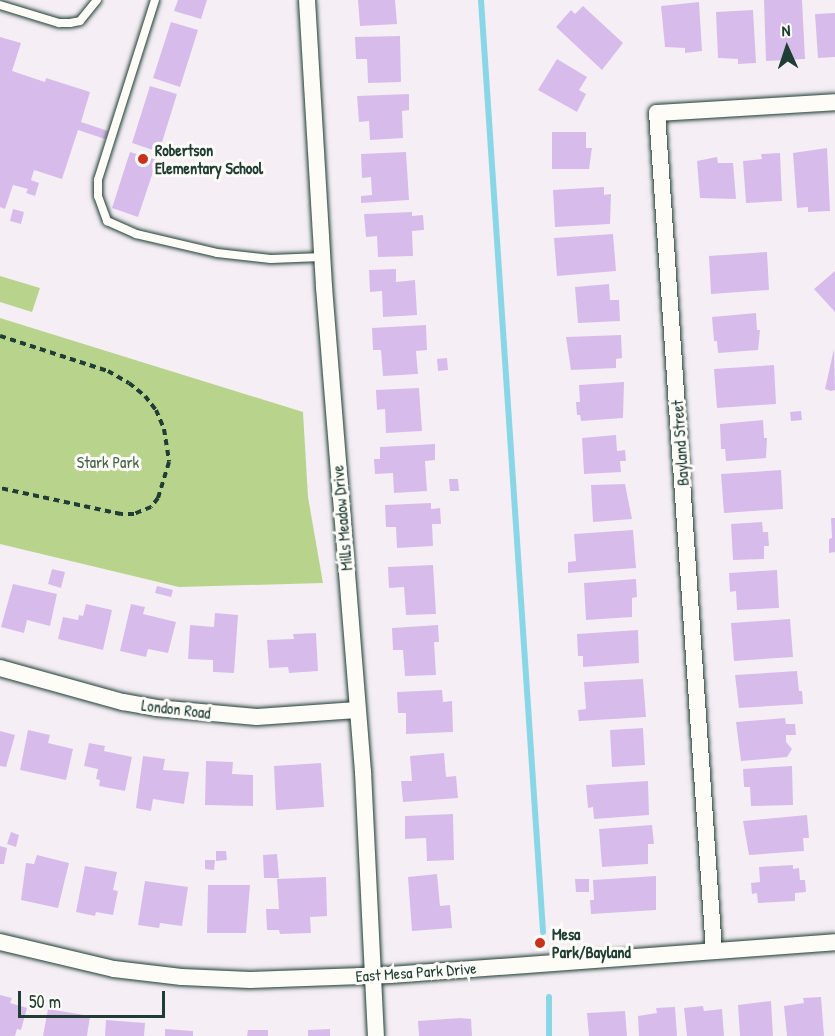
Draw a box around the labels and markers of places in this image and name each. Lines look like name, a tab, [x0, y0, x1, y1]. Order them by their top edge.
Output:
place label: Robertson Elementary School	[155, 140, 263, 178]
marker: Robertson Elementary School	[136, 152, 150, 166]
place label: Mesa Park/Bayland	[552, 924, 631, 962]
marker: Mesa Park/Bayland	[533, 936, 547, 950]

